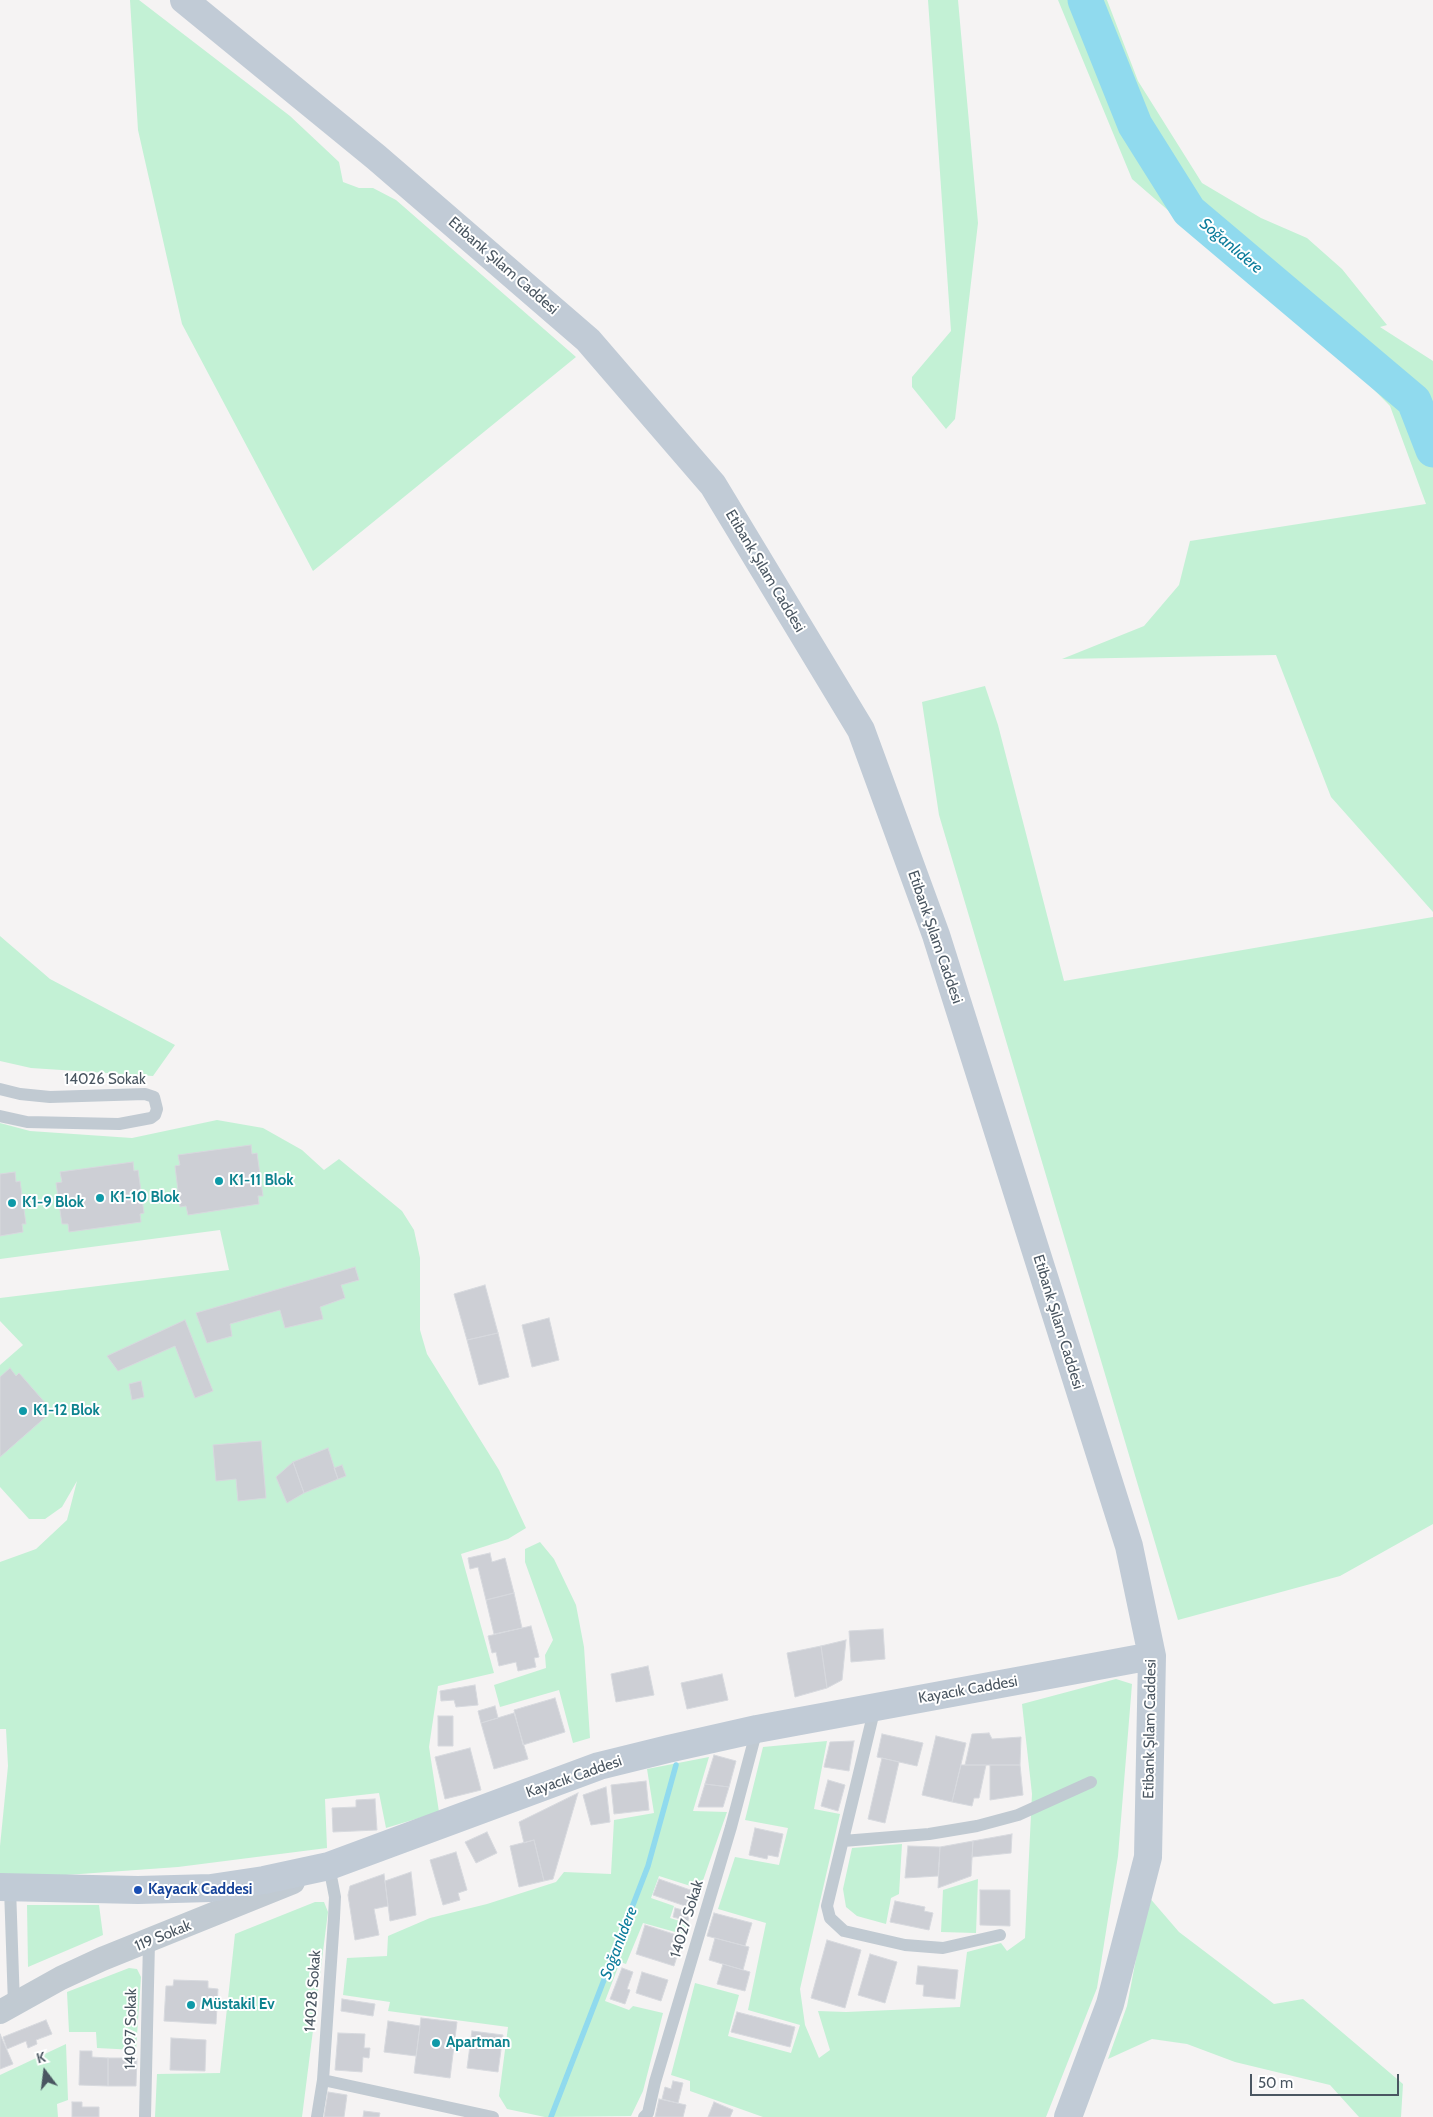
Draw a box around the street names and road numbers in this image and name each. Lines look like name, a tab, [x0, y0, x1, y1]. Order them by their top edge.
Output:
street label: Etibank Şılam Caddesi	[444, 213, 562, 319]
street label: Etibank Şılam Caddesi	[721, 506, 809, 636]
street label: Etibank Şılam Caddesi	[904, 868, 966, 1006]
street label: 14026 Sokak	[64, 1071, 146, 1089]
street label: Etibank Şılam Caddesi	[1029, 1253, 1087, 1391]
street label: Etibank Şılam Caddesi	[1140, 1659, 1160, 1799]
street label: Kayacık Caddesi	[917, 1672, 1019, 1708]
street label: Kayacık Caddesi	[524, 1752, 624, 1802]
street label: 14027 Sokak	[667, 1878, 707, 1960]
street label: 119 Sokak	[132, 1917, 194, 1955]
street label: 14028 Sokak	[301, 1950, 325, 2032]
street label: 14097 Sokak	[121, 1988, 141, 2070]

